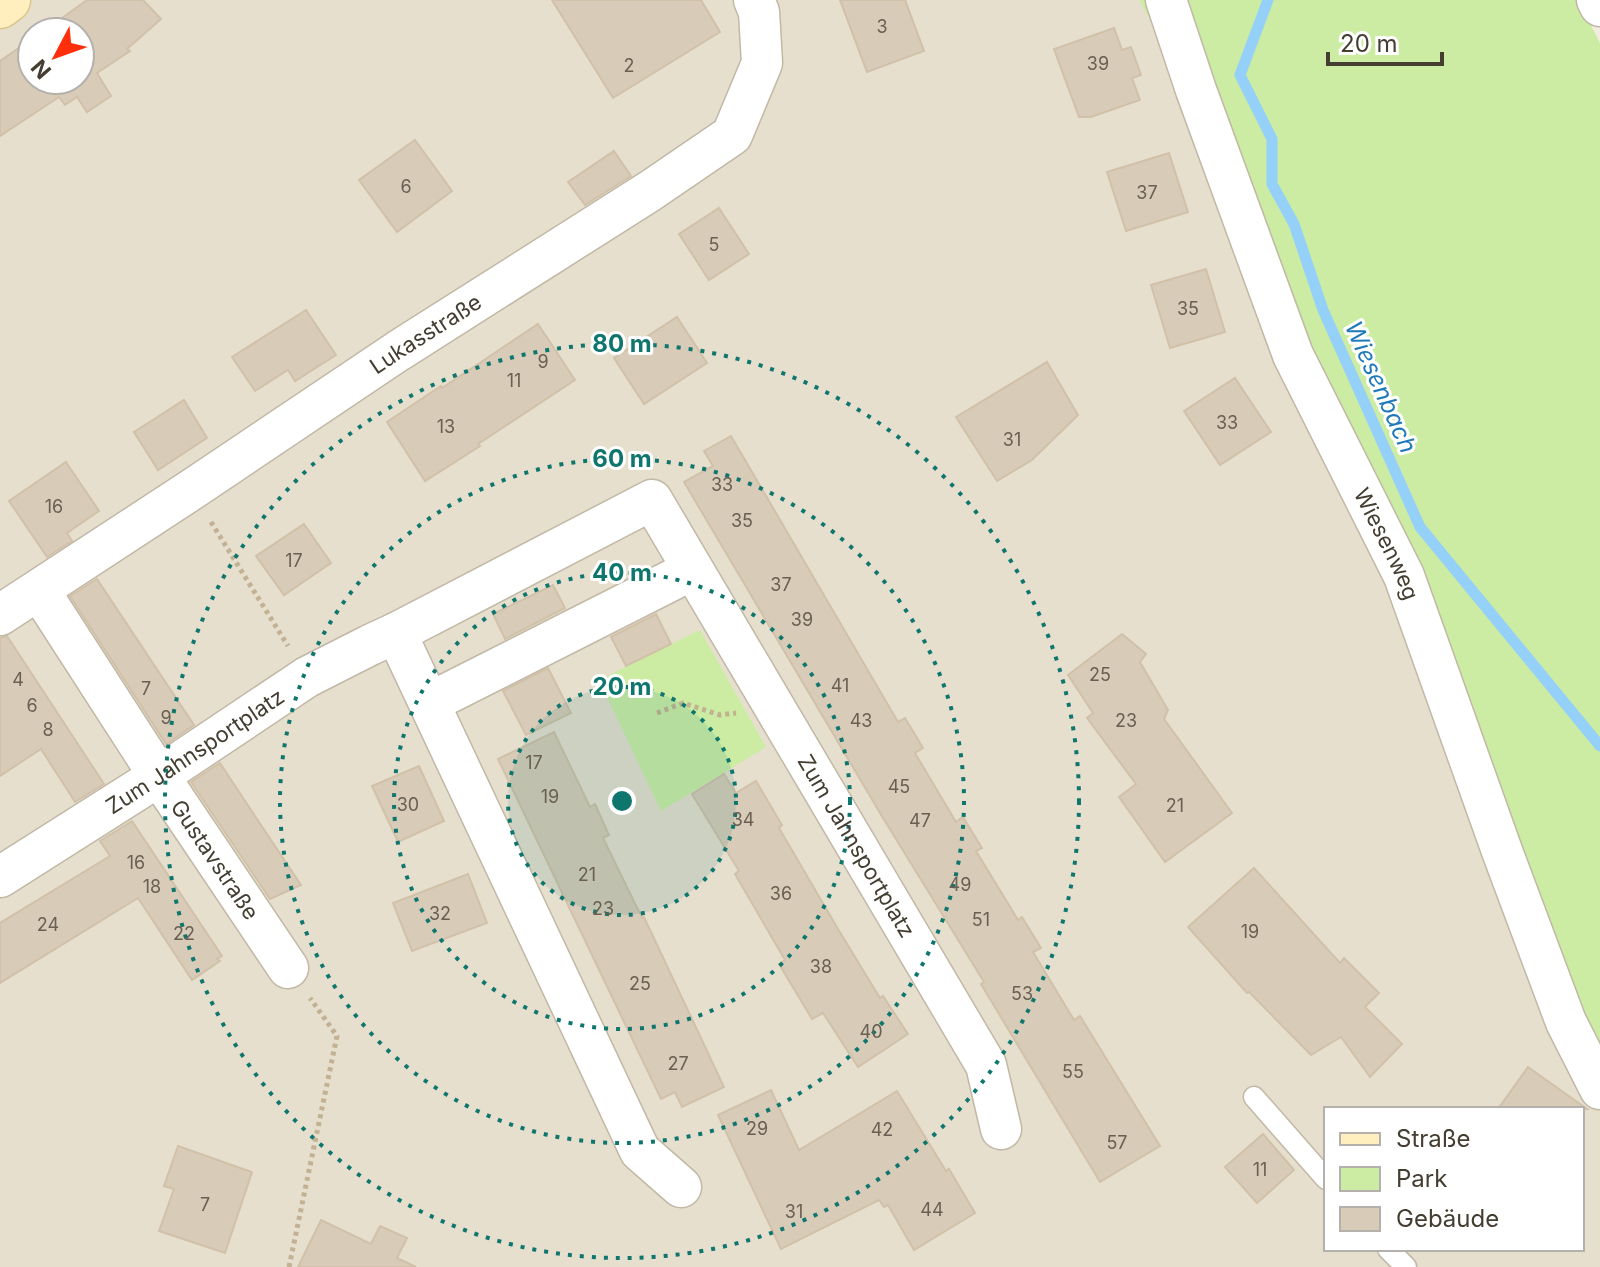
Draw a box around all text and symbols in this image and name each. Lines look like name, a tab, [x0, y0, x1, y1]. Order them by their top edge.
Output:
north arrow	[16, 16, 96, 96]
house number: 3	[876, 16, 888, 37]
scale bar	[1328, 16, 1442, 66]
text: 20 m	[1340, 29, 1398, 58]
house number: 39	[1087, 53, 1109, 74]
text: N	[26, 54, 56, 84]
house number: 2	[624, 55, 634, 76]
house number: 6	[400, 176, 412, 197]
house number: 37	[1136, 182, 1158, 203]
house number: 5	[709, 234, 719, 255]
street label: Lukasstraße	[365, 289, 486, 379]
house number: 35	[1177, 298, 1199, 319]
water label: Wiesenbach	[1339, 317, 1423, 457]
text: 80 m	[592, 329, 652, 358]
house number: 9	[537, 351, 549, 372]
house number: 11	[507, 370, 521, 391]
house number: 33	[1216, 412, 1238, 433]
house number: 13	[437, 416, 455, 437]
house number: 31	[1003, 429, 1021, 450]
text: 60 m	[592, 444, 652, 473]
house number: 33	[711, 474, 733, 495]
street label: Wiesenweg	[1349, 483, 1424, 603]
house number: 16	[45, 496, 63, 517]
house number: 35	[731, 510, 753, 531]
house number: 17	[285, 550, 303, 571]
text: 40 m	[592, 558, 652, 587]
house number: 37	[770, 574, 792, 595]
house number: 39	[791, 609, 813, 630]
house number: 25	[1089, 664, 1111, 685]
house number: 4	[12, 669, 24, 690]
text: 20 m	[593, 672, 651, 701]
house number: 41	[831, 675, 849, 696]
house number: 7	[141, 678, 151, 699]
street label: Zum Jahnsportplatz	[101, 683, 289, 819]
house number: 6	[26, 695, 38, 716]
house number: 9	[160, 707, 172, 728]
house number: 43	[850, 710, 872, 731]
house number: 23	[1115, 710, 1137, 731]
house number: 8	[42, 719, 54, 740]
street label: Zum Jahnsportplatz	[792, 750, 921, 942]
house number: 17	[525, 752, 543, 773]
house number: 45	[888, 776, 910, 797]
house number: 19	[541, 786, 559, 807]
centre of rings	[608, 787, 636, 815]
house number: 30	[397, 794, 419, 815]
street label: Gustavstraße	[166, 795, 265, 924]
house number: 21	[1166, 795, 1184, 816]
house number: 34	[732, 809, 754, 830]
house number: 47	[909, 810, 931, 831]
house number: 16	[127, 852, 145, 873]
house number: 21	[578, 864, 596, 885]
house number: 49	[949, 874, 971, 895]
house number: 18	[143, 876, 161, 897]
house number: 36	[770, 883, 792, 904]
house number: 23	[592, 898, 614, 919]
house number: 32	[429, 903, 451, 924]
house number: 51	[972, 909, 990, 930]
house number: 24	[37, 914, 59, 935]
house number: 19	[1241, 921, 1259, 942]
house number: 22	[173, 923, 195, 944]
house number: 38	[810, 956, 832, 977]
house number: 25	[629, 973, 651, 994]
house number: 53	[1011, 983, 1033, 1004]
house number: 40	[860, 1021, 882, 1042]
house number: 27	[667, 1053, 689, 1074]
house number: 55	[1062, 1061, 1084, 1082]
legend	[1324, 1107, 1584, 1251]
house number: 29	[746, 1118, 768, 1139]
house number: 42	[871, 1119, 893, 1140]
text: Straße	[1396, 1124, 1471, 1153]
house number: 57	[1106, 1132, 1128, 1153]
house number: 11	[1253, 1159, 1267, 1180]
text: Park	[1396, 1164, 1447, 1193]
house number: 7	[200, 1194, 210, 1215]
house number: 44	[920, 1199, 944, 1220]
house number: 31	[785, 1201, 803, 1222]
text: Gebäude	[1396, 1204, 1499, 1233]

